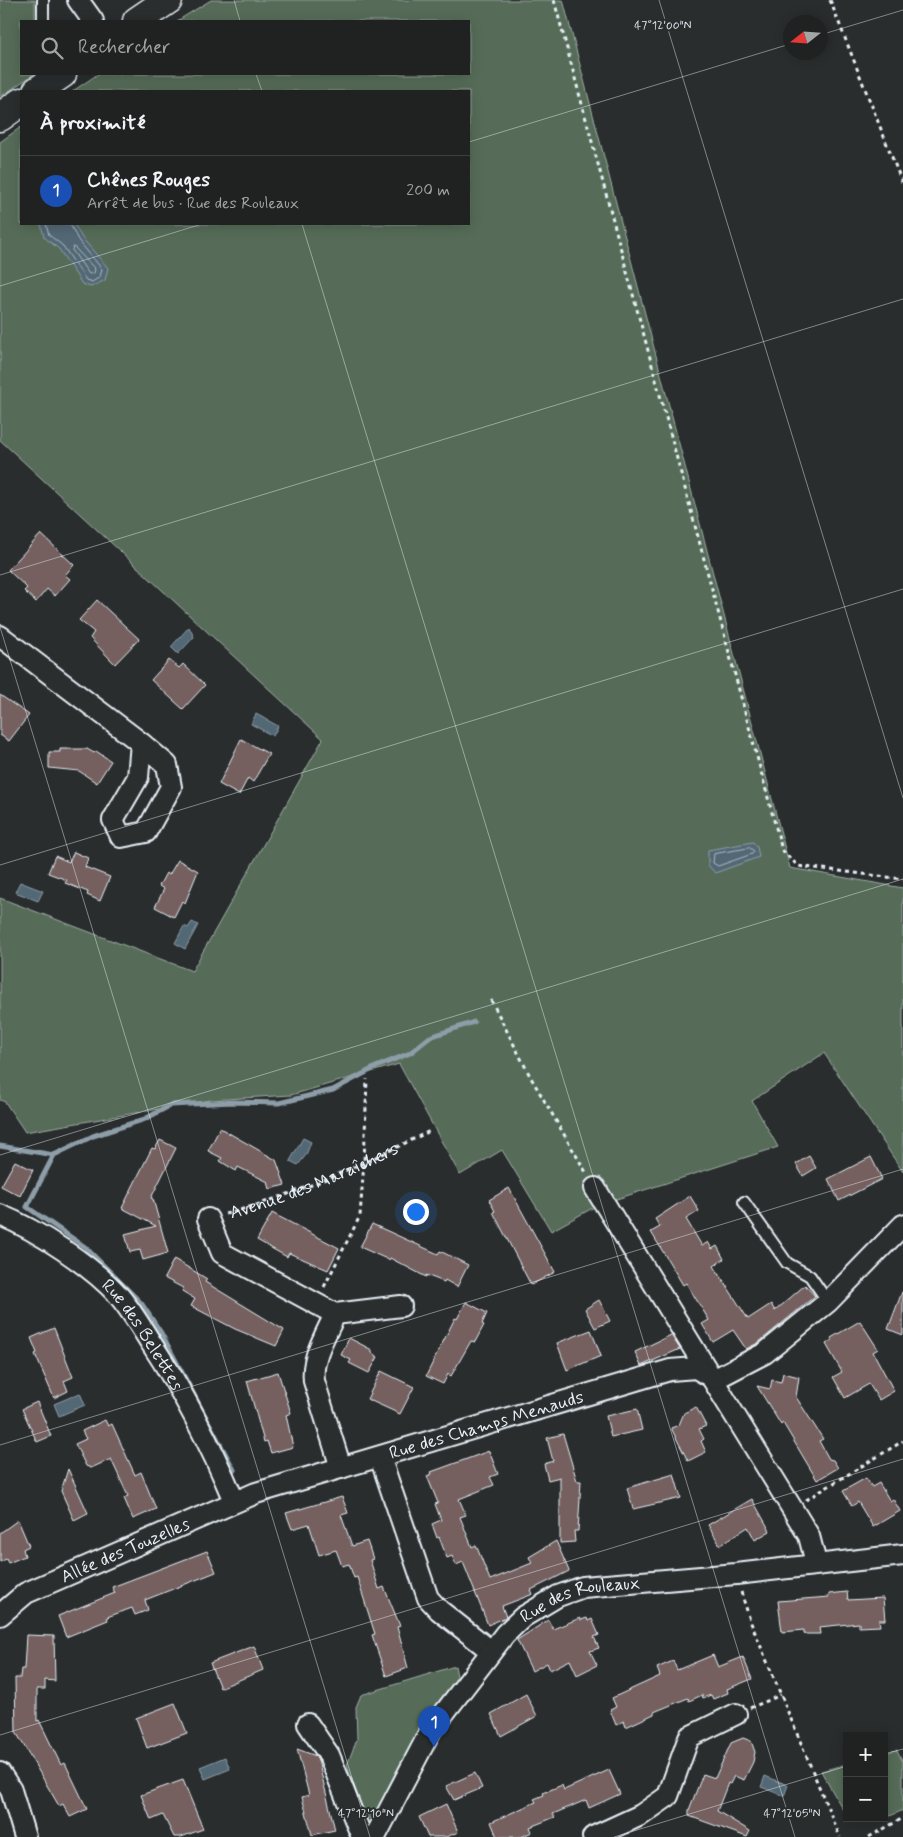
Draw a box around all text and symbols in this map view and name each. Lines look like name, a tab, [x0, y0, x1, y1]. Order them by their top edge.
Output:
north arrow	[783, 15, 828, 60]
text: 47°12'00"N	[634, 18, 692, 34]
search box	[20, 20, 470, 75]
icon: search	[38, 34, 66, 62]
text: Rechercher	[78, 35, 170, 60]
text: À proximité	[40, 109, 146, 137]
text: Chênes Rouges	[87, 168, 210, 193]
text: 1	[52, 180, 60, 201]
text: 200 m	[406, 180, 450, 201]
text: Arrêt de bus · Rue des Rouleaux	[87, 193, 299, 214]
street label: Avenue des Maraîchers	[227, 1137, 403, 1225]
your location	[403, 1199, 429, 1225]
street label: Rue des Belettes	[96, 1274, 189, 1395]
street label: Rue des Champs Menauds	[386, 1385, 587, 1466]
street label: Allée des Touzelles	[57, 1512, 194, 1589]
street label: Rue des Rouleaux	[516, 1571, 641, 1629]
pin: 1	[418, 1706, 450, 1747]
map controls	[843, 1732, 888, 1822]
button: +	[843, 1732, 888, 1777]
button: −	[843, 1777, 888, 1822]
text: 47°12'10"N	[338, 1806, 394, 1822]
text: 47°12'05"N	[764, 1806, 820, 1822]

